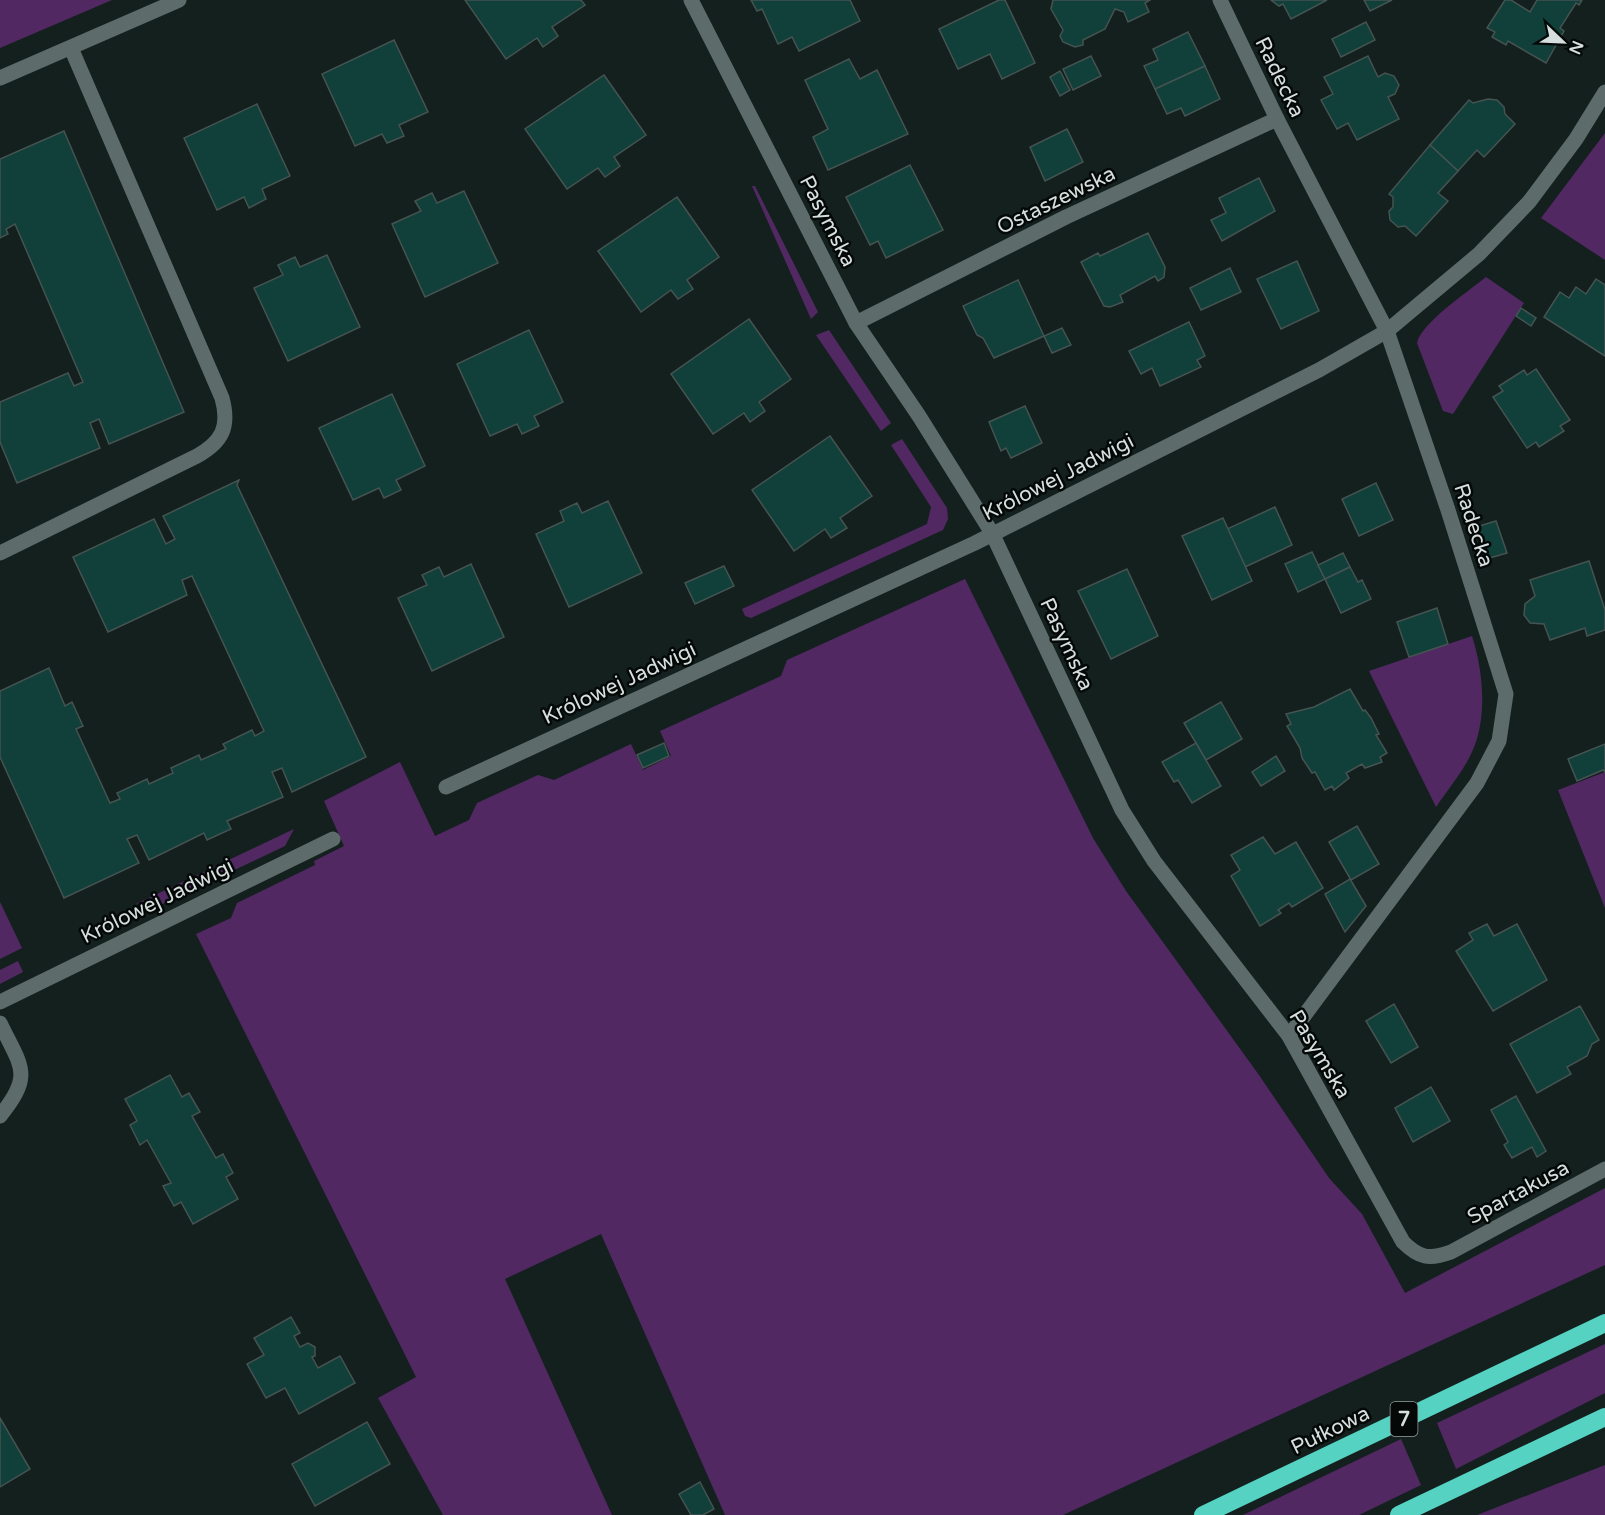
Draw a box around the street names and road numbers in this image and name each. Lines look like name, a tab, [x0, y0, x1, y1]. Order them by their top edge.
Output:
street label: Radecka	[1249, 33, 1310, 121]
street label: Ostaszewska	[993, 161, 1120, 240]
street label: Pasymska	[794, 171, 861, 271]
street label: Królowej Jadwigi	[978, 428, 1138, 526]
street label: Radecka	[1448, 480, 1499, 570]
street label: Pasymska	[1034, 594, 1099, 694]
street label: Królowej Jadwigi	[538, 637, 700, 730]
street label: Królowej Jadwigi	[77, 854, 238, 949]
street label: Pasymska	[1283, 1005, 1356, 1103]
street label: Spartakusa	[1463, 1155, 1573, 1230]
street label: Pułkowa	[1287, 1401, 1374, 1460]
road number: 7	[1390, 1402, 1418, 1436]

